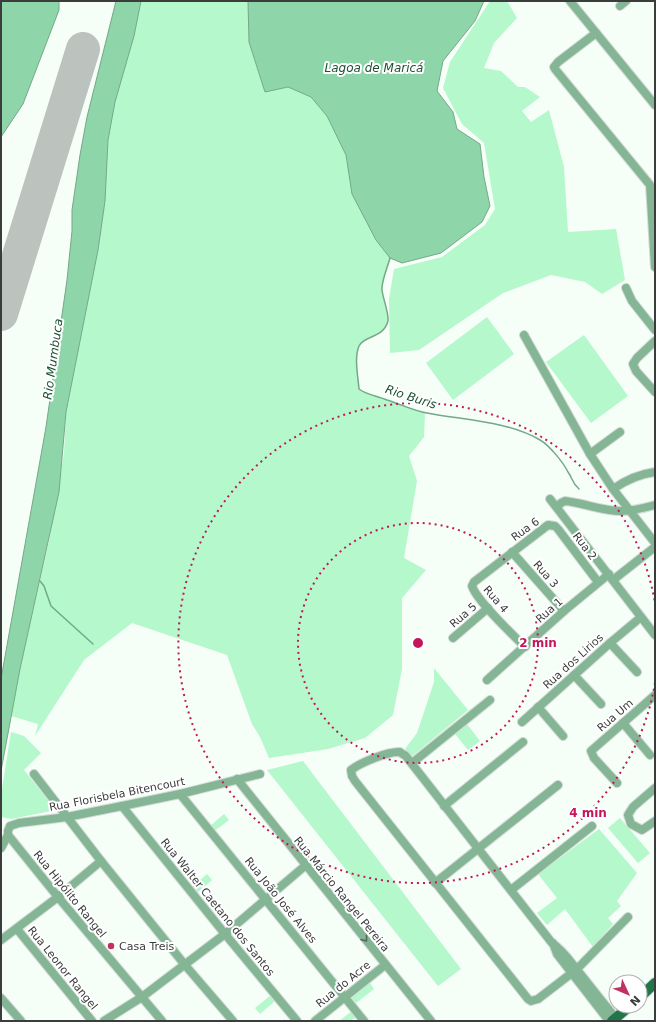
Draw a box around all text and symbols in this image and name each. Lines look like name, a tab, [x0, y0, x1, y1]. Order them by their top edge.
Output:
water label: Lagoa de Maricá	[325, 61, 423, 75]
water label: Rio Mumbuca	[40, 318, 66, 400]
water label: Rio Buris	[384, 382, 438, 412]
street label: Rua 6	[509, 515, 542, 544]
street label: Rua 2	[570, 530, 599, 563]
street label: Rua 3	[530, 558, 561, 590]
street label: Rua 4	[480, 583, 511, 615]
street label: Rua 1	[533, 595, 565, 626]
street label: Rua 5	[447, 600, 479, 631]
street label: Rua dos Lirios	[541, 631, 606, 692]
centre of rings	[411, 636, 425, 650]
text: 2 min	[519, 636, 557, 650]
street label: Rua Um	[595, 696, 636, 734]
street label: Rua Florisbela Bitencourt	[48, 775, 187, 814]
text: 4 min	[569, 806, 607, 820]
street label: Rua Márcio Rangel Pereira	[291, 834, 392, 954]
street label: Rua Walter Caetano dos Santos	[158, 836, 277, 979]
street label: Rua Hipólito Rangel	[31, 848, 109, 940]
street label: Rua João José Alves	[242, 855, 319, 946]
street label: Rua Leonor Rangel	[25, 924, 100, 1013]
one-way arrow	[360, 935, 367, 942]
place label: Casa Treis	[119, 940, 175, 953]
marker: Casa Treis	[106, 941, 116, 951]
street label: Rua do Acre	[314, 958, 373, 1010]
north arrow	[608, 974, 648, 1014]
text: N	[627, 993, 643, 1008]

